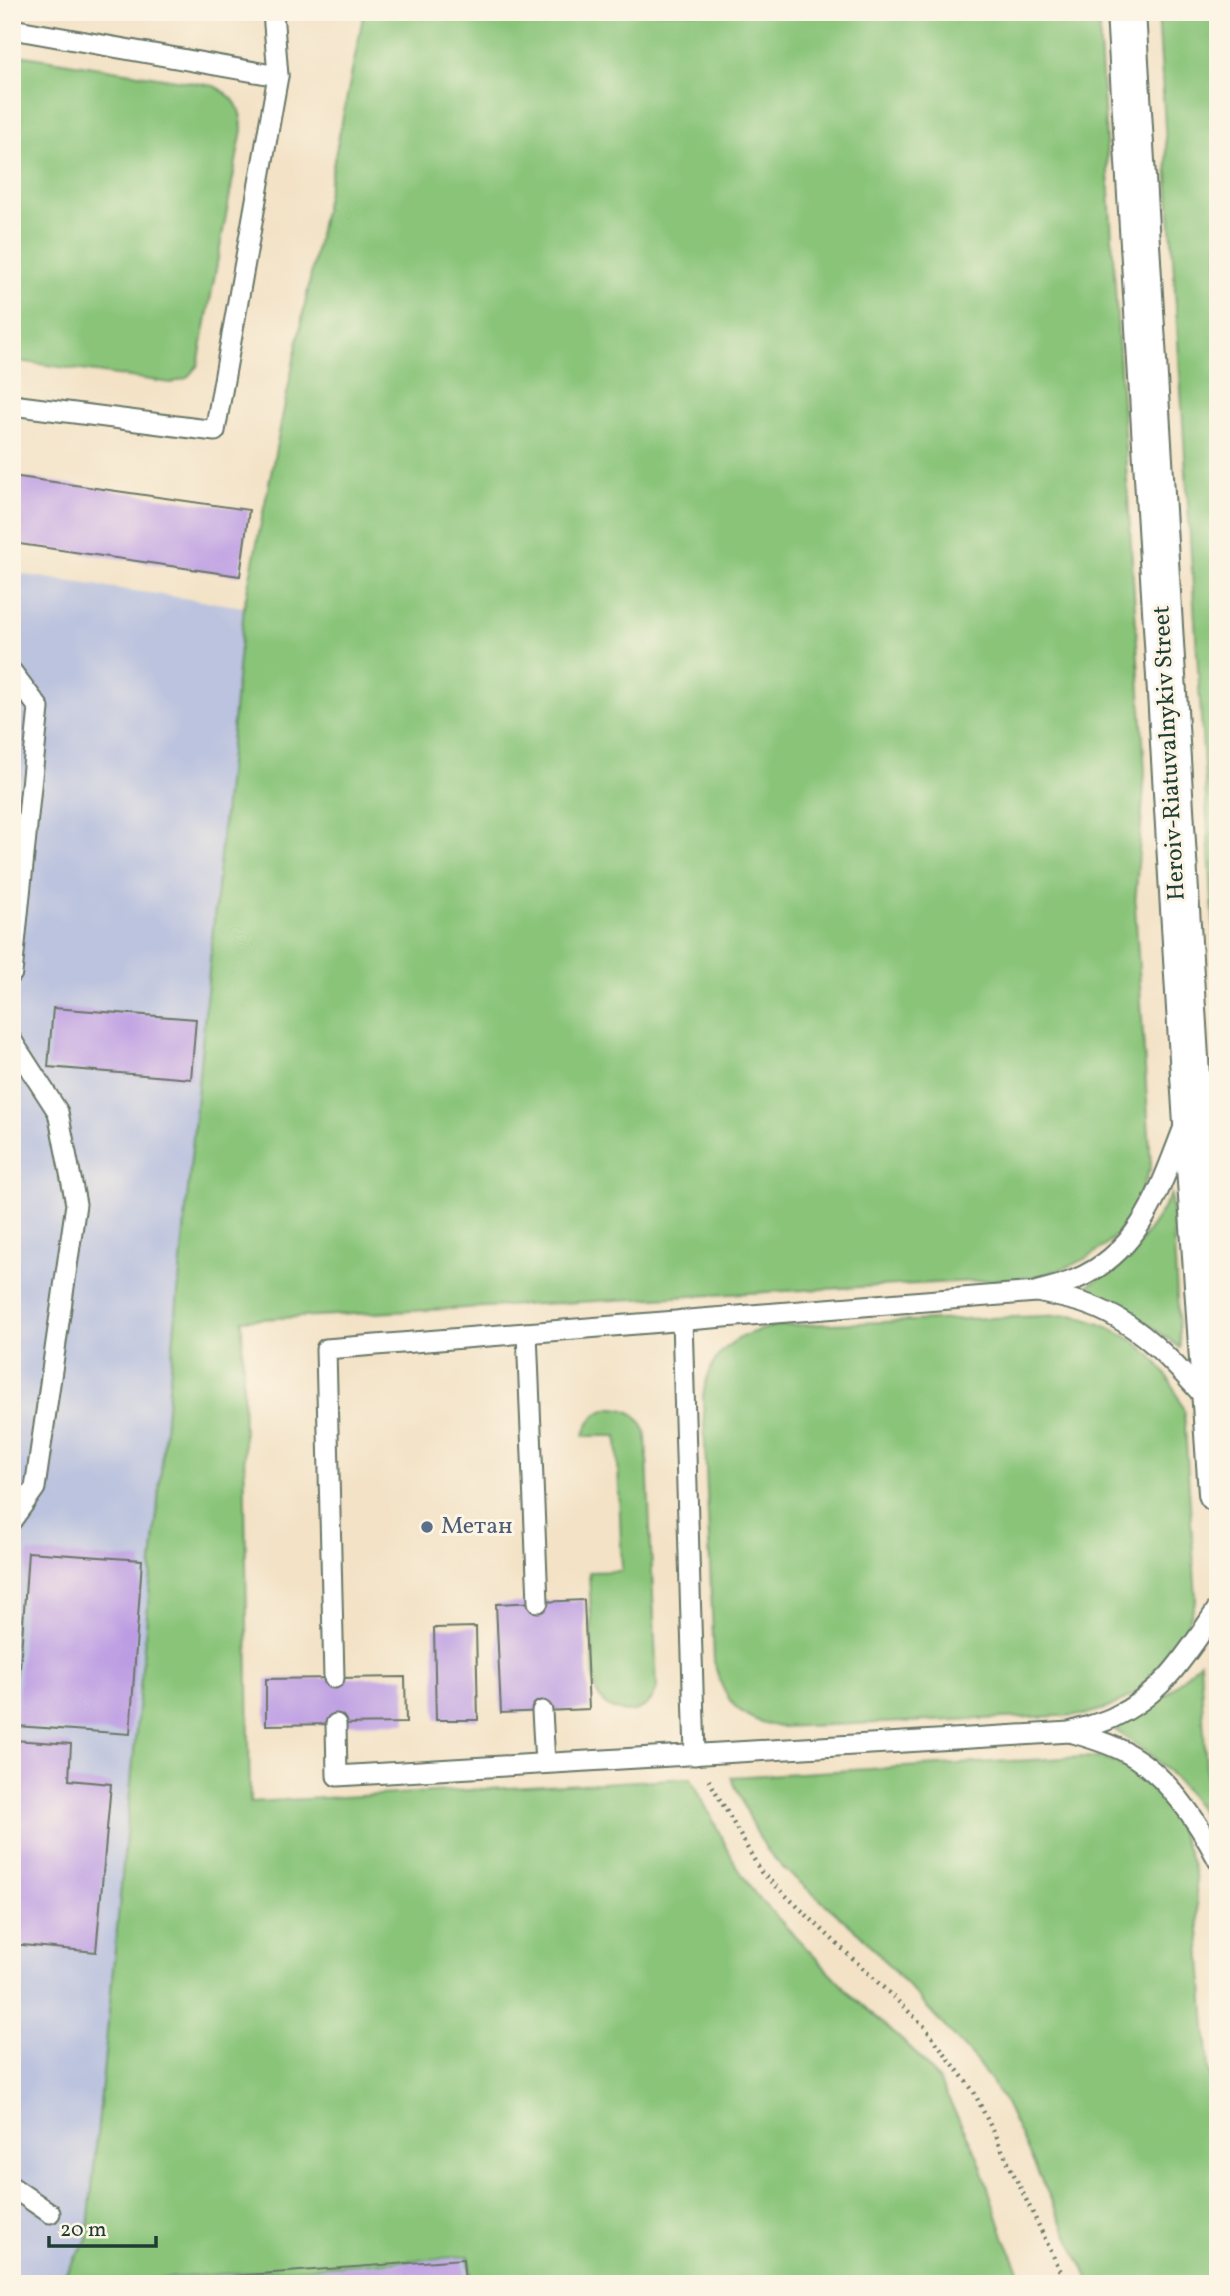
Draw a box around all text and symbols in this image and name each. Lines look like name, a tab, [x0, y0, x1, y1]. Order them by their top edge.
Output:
street label: Heroiv-Riatuvalnykiv Street	[1145, 605, 1195, 901]
place label: Метан	[441, 1510, 513, 1544]
marker: Метан	[419, 1519, 435, 1535]
scale bar	[49, 2205, 156, 2249]
text: 20 m	[60, 2216, 106, 2245]

